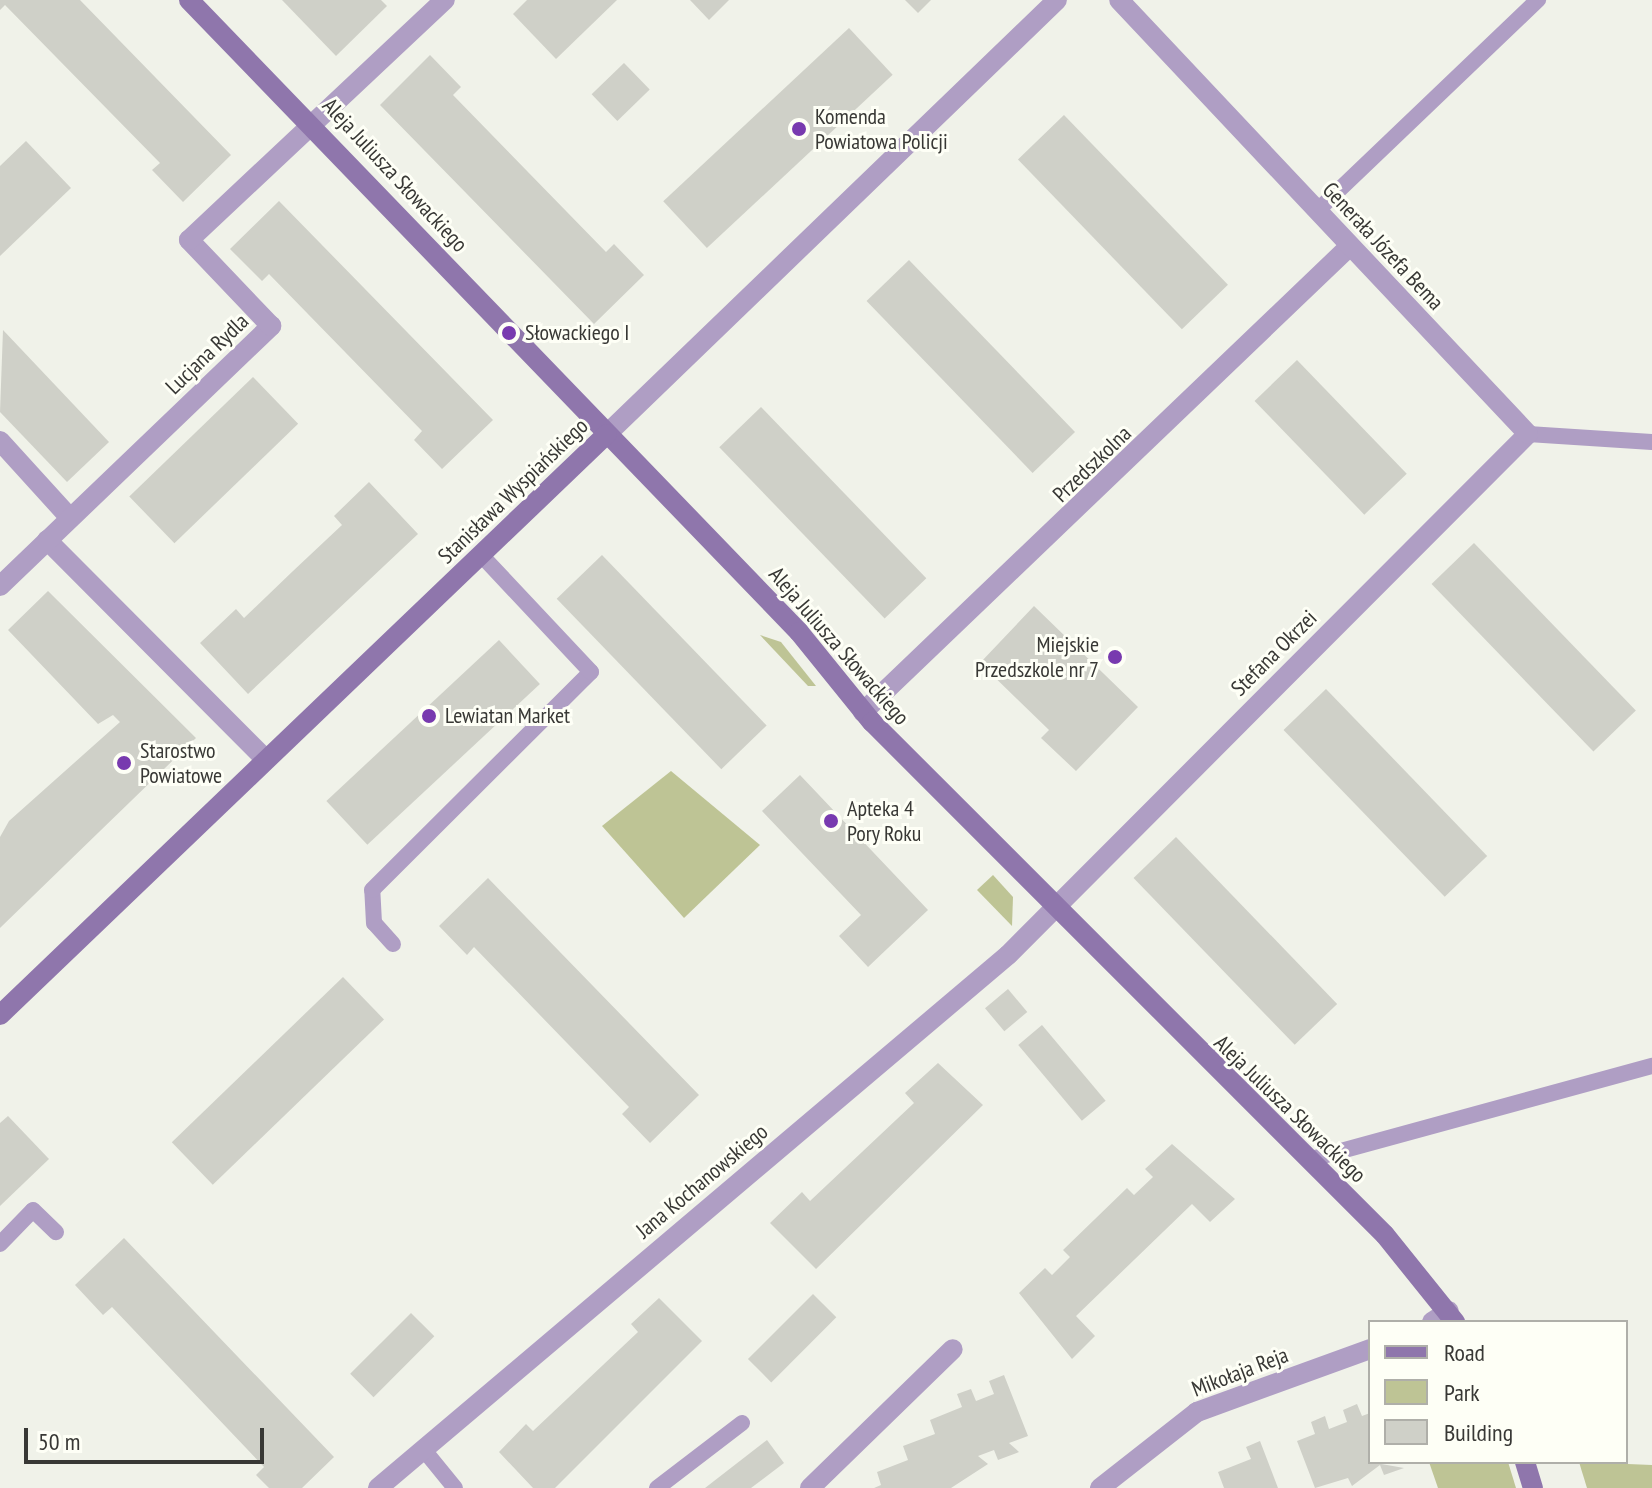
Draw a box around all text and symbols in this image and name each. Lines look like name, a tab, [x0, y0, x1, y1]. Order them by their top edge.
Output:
street label: Aleja Juliusza Słowackiego	[317, 93, 473, 257]
place label: Komenda Powiatowa Policji	[815, 103, 948, 154]
marker: Komenda Powiatowa Policji	[790, 120, 808, 138]
street label: Generała Józefa Bema	[1317, 177, 1449, 315]
street label: Lucjana Rydla	[160, 308, 254, 400]
place label: Słowackiego I	[525, 320, 629, 346]
marker: Słowackiego I	[500, 324, 518, 342]
street label: Stanisława Wyspiańskiego	[433, 413, 593, 569]
street label: Przedszkolna	[1047, 420, 1137, 508]
street label: Aleja Juliusza Słowackiego	[763, 562, 915, 730]
street label: Stefana Okrzei	[1226, 605, 1322, 701]
place label: Miejskie Przedszkole nr 7	[975, 631, 1099, 682]
marker: Miejskie Przedszkole nr 7	[1106, 648, 1124, 666]
place label: Lewiatan Market	[445, 703, 570, 729]
marker: Lewiatan Market	[420, 707, 438, 725]
place label: Starostwo Powiatowe	[140, 737, 222, 788]
marker: Starostwo Powiatowe	[115, 754, 133, 772]
place label: Apteka 4 Pory Roku	[847, 795, 922, 846]
marker: Apteka 4 Pory Roku	[822, 812, 840, 830]
street label: Aleja Juliusza Słowackiego	[1209, 1030, 1371, 1188]
street label: Jana Kochanowskiego	[631, 1118, 773, 1244]
legend	[1368, 1320, 1628, 1464]
text: Road	[1444, 1337, 1485, 1368]
street label: Mikołaja Reja	[1188, 1342, 1292, 1402]
text: Park	[1444, 1377, 1480, 1408]
scale bar	[28, 1412, 268, 1462]
text: Building	[1444, 1417, 1513, 1448]
text: 50 m	[38, 1426, 80, 1457]

